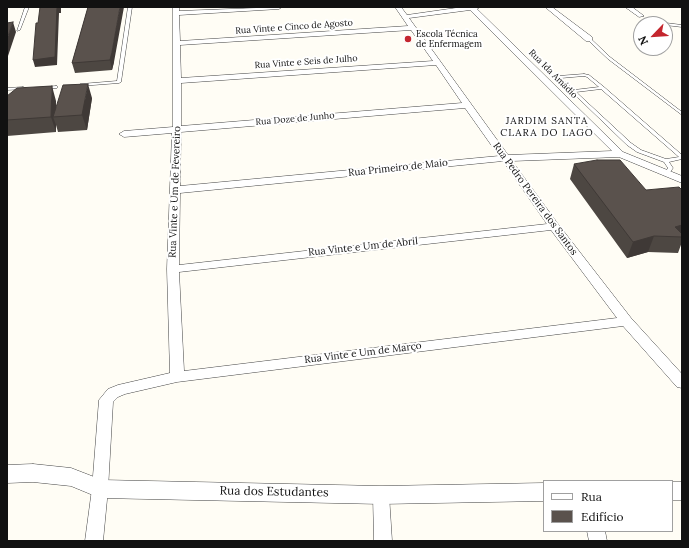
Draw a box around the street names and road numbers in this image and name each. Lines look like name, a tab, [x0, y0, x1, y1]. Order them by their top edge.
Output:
street label: Rua Vinte e Cinco de Agosto	[235, 18, 353, 36]
street label: Rua Ida Amádio	[526, 47, 580, 101]
street label: Rua Vinte e Seis de Julho	[254, 53, 358, 71]
street label: Rua Doze de Junho	[255, 110, 335, 128]
street label: Rua Vinte e Um de Fevereiro	[167, 126, 183, 258]
street label: Rua Pedro Pereira dos Santos	[490, 140, 580, 258]
street label: Rua Primeiro de Maio	[348, 157, 448, 179]
street label: Rua Vinte e Um de Abril	[308, 235, 418, 259]
street label: Rua Vinte e Um de Março	[304, 340, 422, 366]
street label: Rua dos Estudantes	[219, 484, 329, 500]

